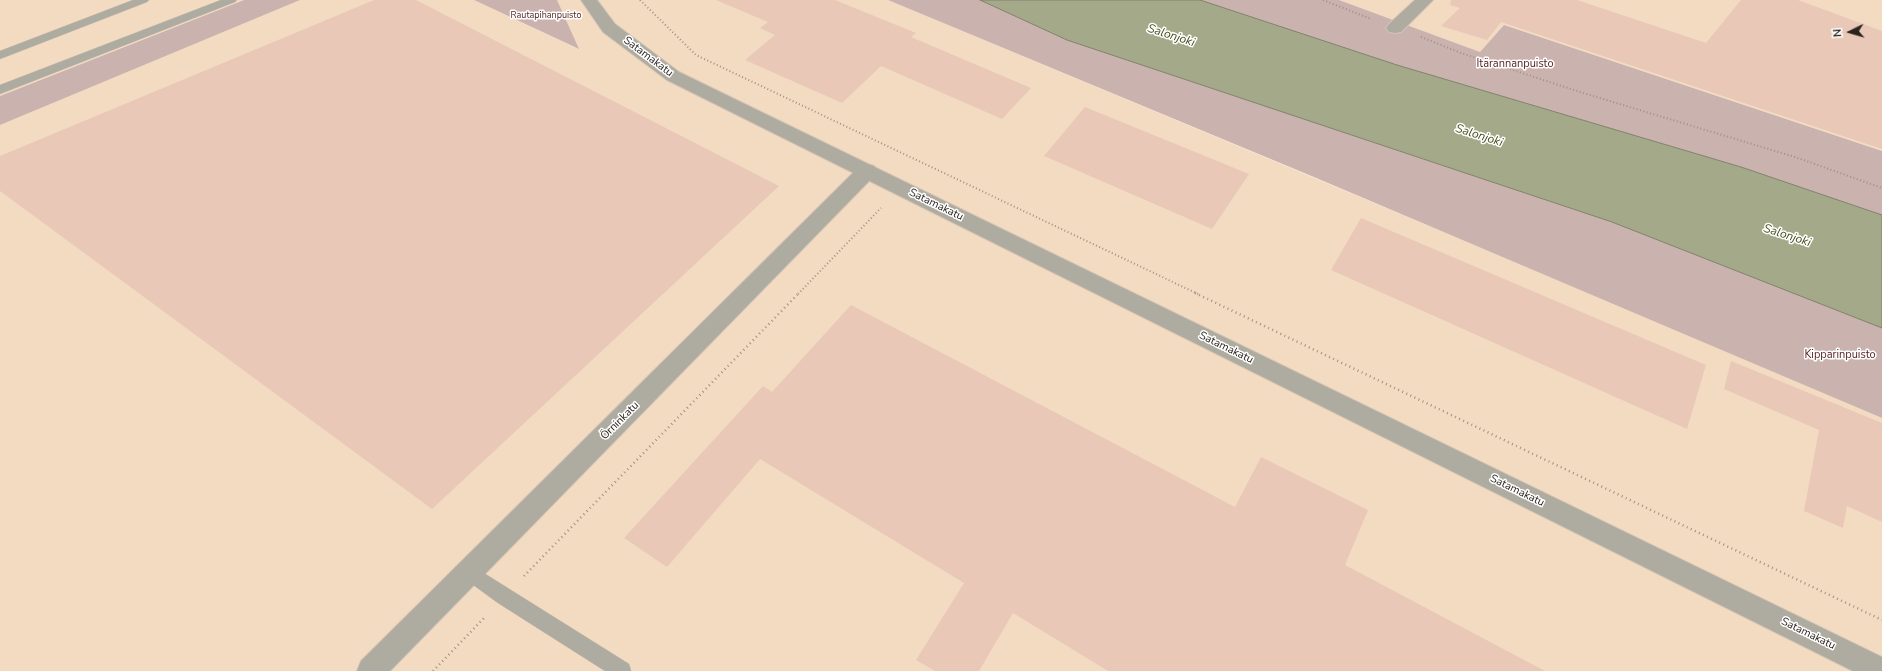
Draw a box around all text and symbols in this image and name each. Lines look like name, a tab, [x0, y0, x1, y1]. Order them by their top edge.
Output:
park label: Rautapihanpuisto	[511, 11, 581, 21]
north arrow	[1830, 12, 1870, 52]
water label: Salonjoki	[1145, 22, 1197, 50]
text: N	[1830, 28, 1845, 38]
street label: Satamakatu	[621, 34, 675, 80]
park label: Itärannanpuisto	[1476, 57, 1554, 71]
water label: Salonjoki	[1453, 122, 1505, 150]
street label: Satamakatu	[907, 186, 965, 224]
water label: Salonjoki	[1761, 222, 1813, 250]
street label: Satamakatu	[1197, 329, 1255, 367]
park label: Kipparinpuisto	[1804, 348, 1876, 362]
street label: Örninkatu	[598, 399, 642, 443]
street label: Satamakatu	[1488, 472, 1546, 510]
street label: Satamakatu	[1779, 615, 1837, 653]

